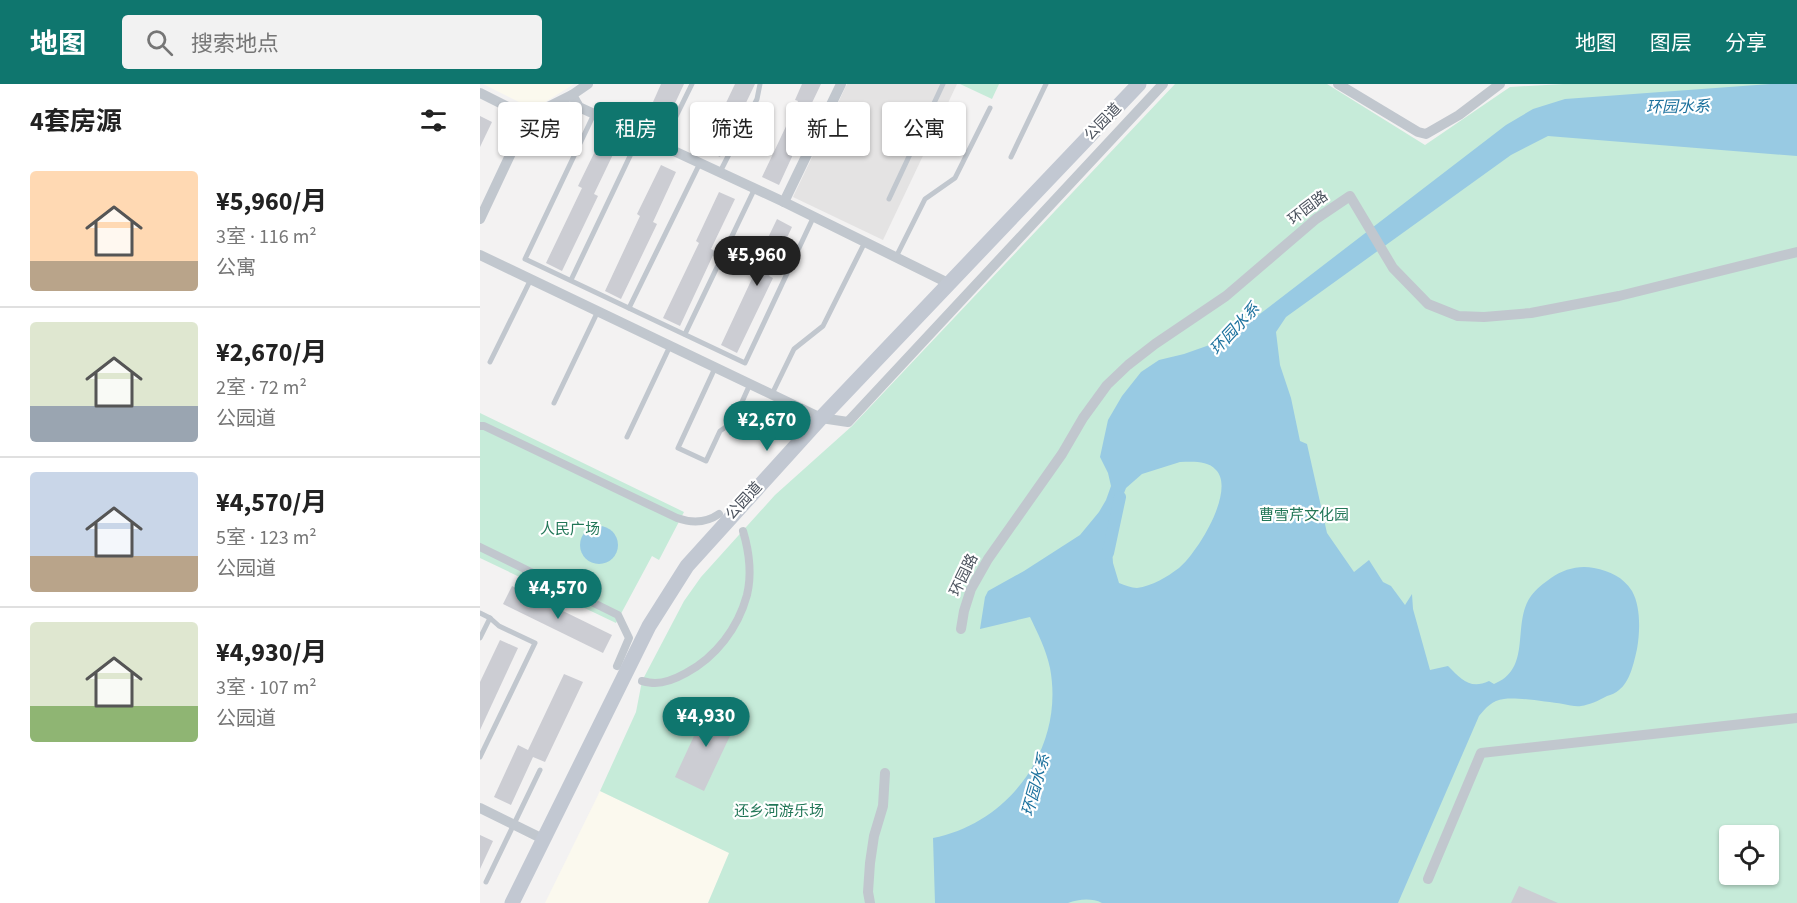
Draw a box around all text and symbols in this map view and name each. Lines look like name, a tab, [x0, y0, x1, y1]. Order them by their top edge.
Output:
search box	[122, 15, 542, 69]
text: 地图	[30, 24, 86, 64]
icon: search	[143, 26, 176, 59]
text: 搜索地点	[191, 28, 279, 60]
text: 地图	[1575, 28, 1617, 58]
text: 图层	[1650, 28, 1692, 58]
text: 分享	[1725, 28, 1767, 58]
water label: 环园水系	[1646, 95, 1711, 119]
street label: 公园道	[1080, 99, 1126, 145]
chip: 买房	[498, 102, 582, 156]
chip: 租房	[594, 102, 678, 156]
chip: 筛选	[690, 102, 774, 156]
chip: 新上	[786, 102, 870, 156]
chip: 公寓	[882, 102, 966, 156]
text: 4套房源	[30, 103, 122, 140]
icon: filters	[417, 104, 450, 137]
text: ¥5,960/月	[216, 183, 327, 220]
street label: 环园路	[1284, 186, 1332, 230]
icon: home	[78, 195, 150, 267]
text: 3室 · 116 m²	[216, 223, 317, 251]
pin: ¥5,960	[708, 236, 806, 287]
text: ¥5,960	[728, 241, 786, 269]
text: 公寓	[216, 254, 256, 282]
water label: 环园水系	[1205, 297, 1266, 360]
text: ¥2,670/月	[216, 334, 327, 371]
icon: home	[78, 346, 150, 418]
text: 2室 · 72 m²	[216, 374, 307, 402]
pin: ¥2,670	[718, 401, 816, 452]
text: 公园道	[216, 405, 276, 433]
text: ¥2,670	[738, 406, 796, 434]
street label: 公园道	[721, 477, 767, 525]
text: ¥4,570/月	[216, 484, 327, 521]
icon: home	[78, 496, 150, 568]
park label: 曹雪芹文化园	[1259, 505, 1349, 526]
park label: 人民广场	[540, 519, 600, 540]
text: 5室 · 123 m²	[216, 524, 317, 552]
street label: 环园路	[945, 550, 983, 600]
text: 公园道	[216, 555, 276, 583]
pin: ¥4,570	[509, 569, 607, 620]
text: ¥4,570	[529, 574, 587, 602]
text: ¥4,930/月	[216, 634, 327, 671]
icon: home	[78, 646, 150, 718]
text: 3室 · 107 m²	[216, 674, 317, 702]
pin: ¥4,930	[657, 697, 755, 748]
text: ¥4,930	[677, 702, 735, 730]
text: 公园道	[216, 705, 276, 733]
water label: 环园水系	[1017, 750, 1056, 819]
park label: 还乡河游乐场	[734, 801, 824, 822]
map controls	[1719, 825, 1779, 885]
button: locate	[1719, 825, 1779, 885]

